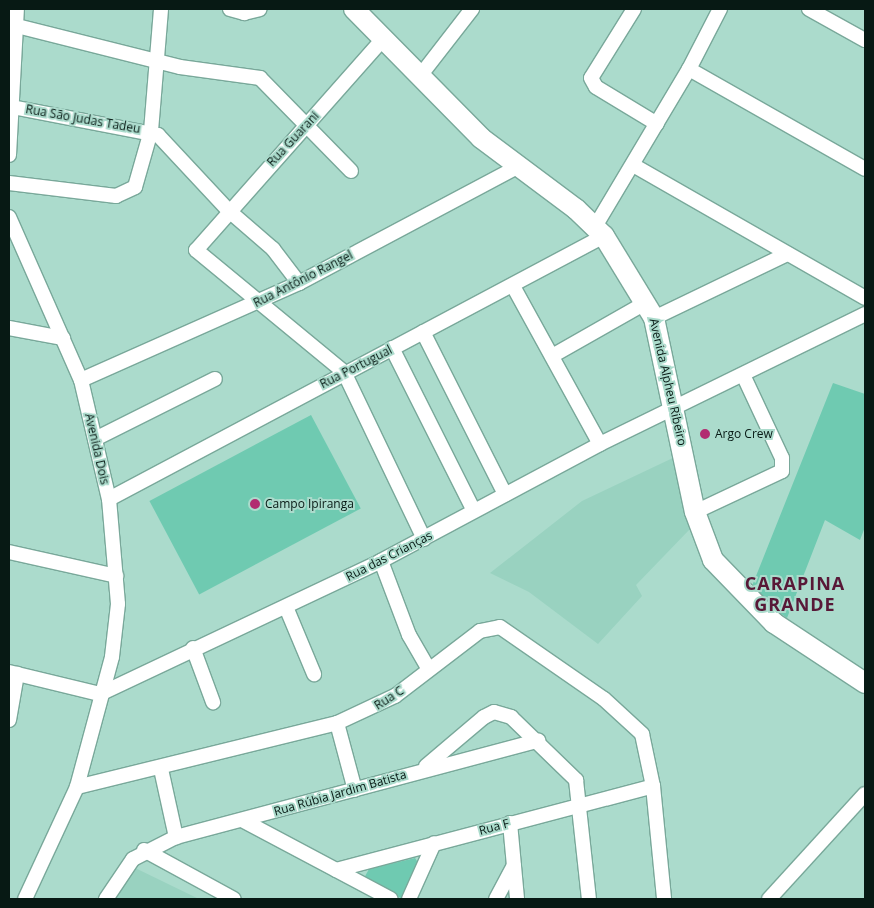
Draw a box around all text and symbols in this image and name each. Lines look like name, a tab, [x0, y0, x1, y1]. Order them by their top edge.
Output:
street label: Rua São Judas Tadeu	[24, 102, 142, 136]
street label: Rua Guarani	[264, 109, 322, 169]
street label: Rua Antônio Rangel	[251, 248, 355, 310]
street label: Avenida Alpheu Ribeiro	[646, 317, 690, 447]
street label: Rua Portugual	[317, 343, 395, 391]
street label: Avenida Dois	[82, 412, 112, 486]
place label: Argo Crew	[715, 427, 773, 441]
marker: Argo Crew	[699, 428, 711, 440]
place label: Campo Ipiranga	[265, 497, 354, 511]
marker: Campo Ipiranga	[249, 498, 261, 510]
street label: Rua das Crianças	[343, 528, 435, 584]
district label: CARAPINA GRANDE	[744, 573, 846, 616]
street label: Rua C	[372, 683, 406, 713]
street label: Rua Rúbia Jardim Batista	[272, 767, 408, 819]
street label: Rua F	[477, 816, 511, 838]

